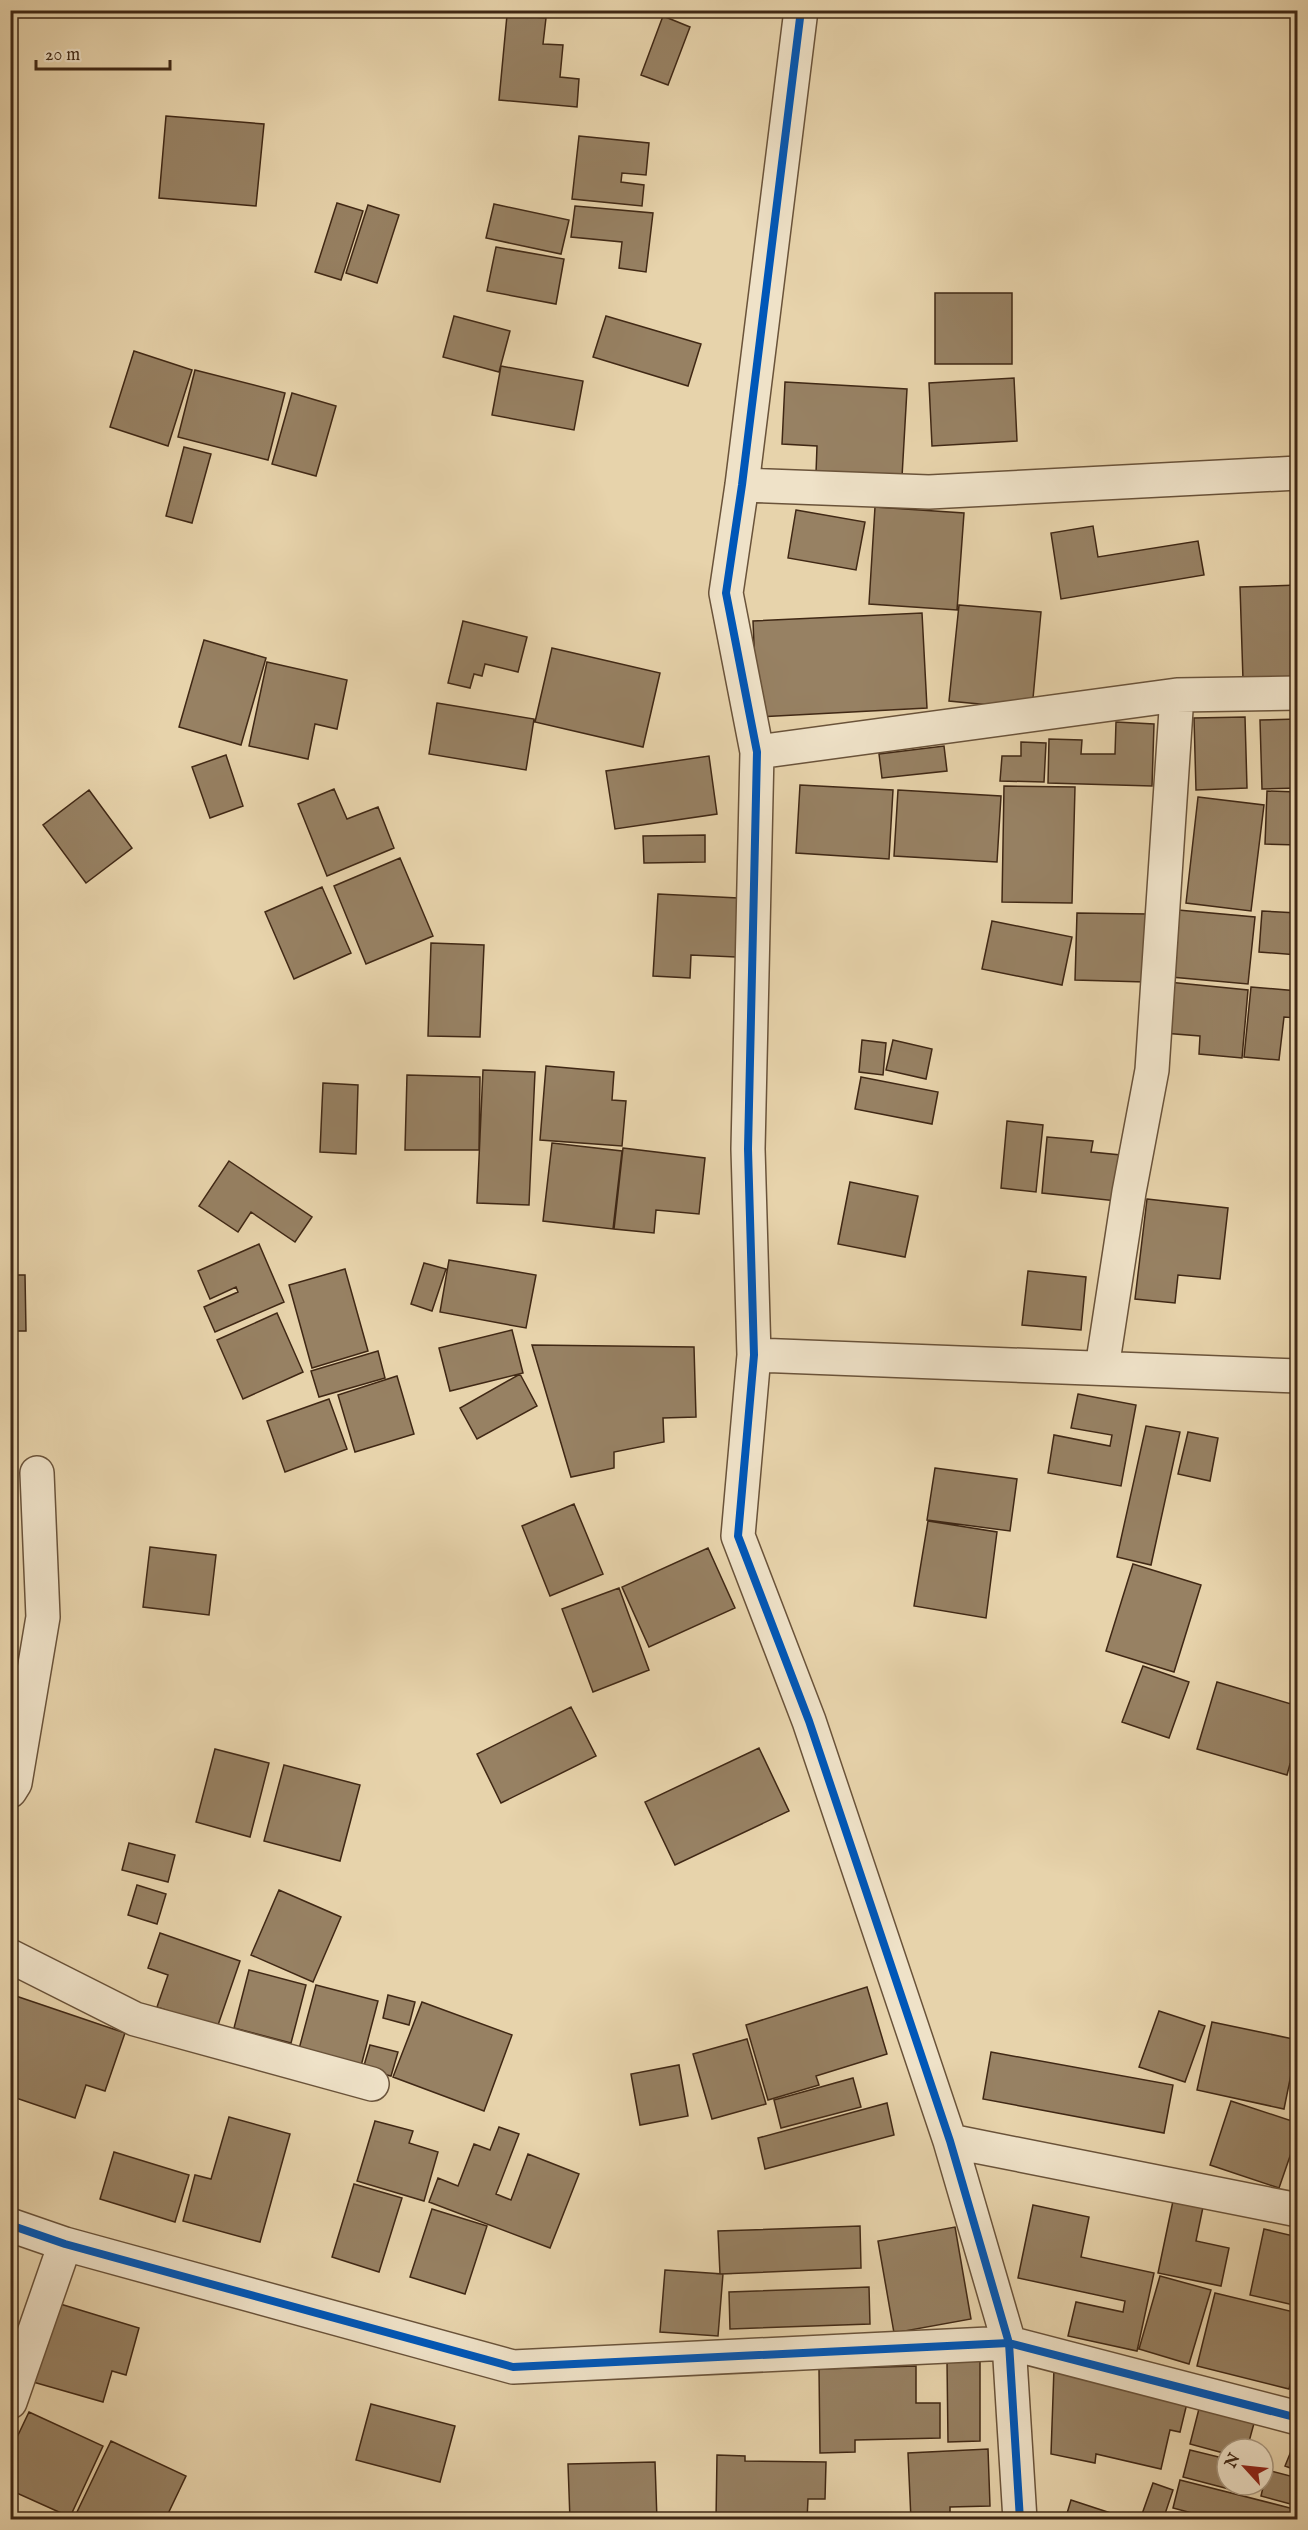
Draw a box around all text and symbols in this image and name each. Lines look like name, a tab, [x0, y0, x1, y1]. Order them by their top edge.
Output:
scale bar	[36, 33, 170, 71]
text: 20 m	[45, 44, 80, 67]
north arrow	[1215, 2437, 1275, 2497]
text: N	[1221, 2450, 1246, 2473]

